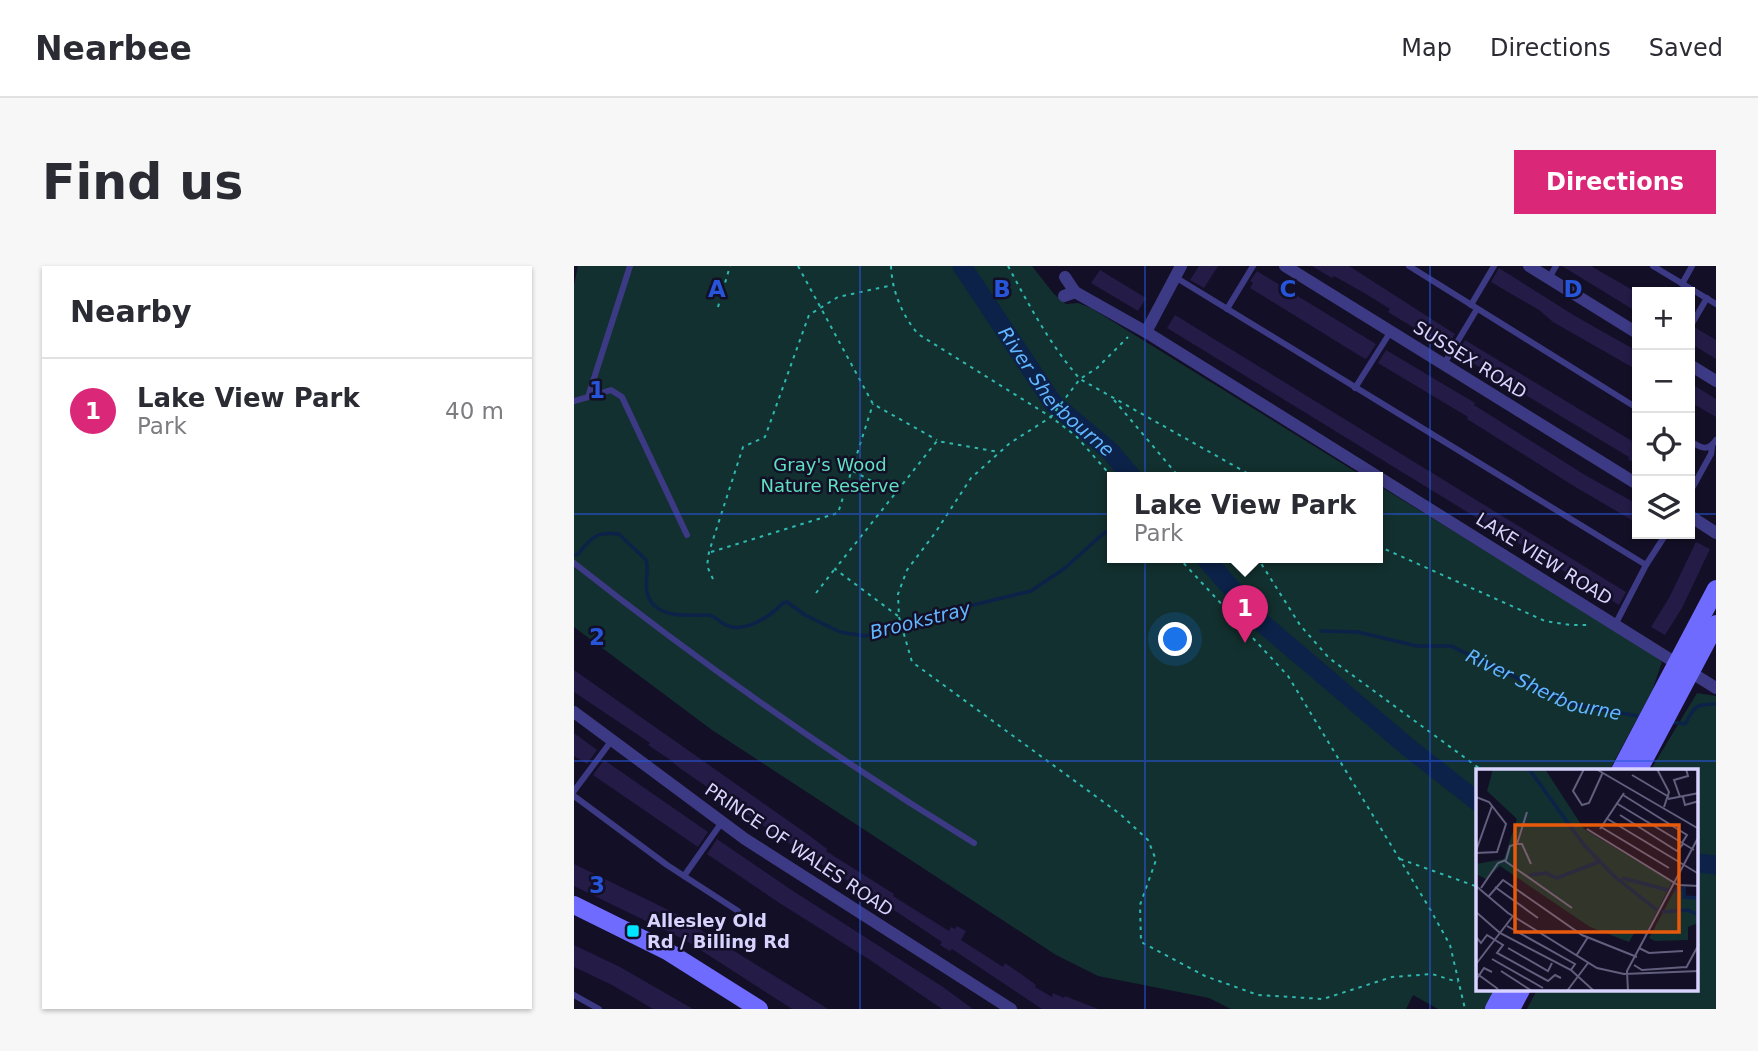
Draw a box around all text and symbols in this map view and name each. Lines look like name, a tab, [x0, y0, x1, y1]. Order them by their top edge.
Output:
text: Nearbee	[35, 29, 192, 68]
text: Map	[1401, 34, 1452, 62]
text: Directions	[1490, 34, 1611, 62]
text: Saved	[1649, 34, 1723, 62]
button: Directions	[1514, 150, 1716, 214]
text: Find us	[42, 154, 243, 211]
text: A	[708, 276, 726, 302]
text: B	[993, 276, 1011, 302]
text: C	[1280, 276, 1296, 302]
text: D	[1563, 276, 1583, 302]
map controls	[1632, 287, 1695, 539]
button: +	[1632, 287, 1695, 350]
text: Nearby	[70, 294, 192, 329]
street label: SUSSEX ROAD	[1410, 316, 1531, 403]
water label: River Sherbourne	[994, 322, 1119, 461]
button: −	[1632, 350, 1695, 413]
text: 1	[589, 377, 605, 403]
text: Lake View Park	[137, 383, 360, 413]
text: 1	[85, 398, 101, 424]
text: 40 m	[445, 398, 504, 424]
text: Park	[137, 413, 187, 439]
button: locate	[1632, 413, 1695, 476]
park label: Gray's Wood Nature Reserve	[760, 454, 900, 496]
popup	[1107, 472, 1383, 563]
button: layers	[1632, 476, 1695, 539]
text: Lake View Park	[1134, 490, 1356, 520]
street label: LAKE VIEW ROAD	[1472, 508, 1616, 609]
text: Park	[1134, 520, 1183, 546]
pin: 1	[1222, 585, 1268, 643]
water label: Brookstray	[867, 597, 973, 643]
your location	[1158, 622, 1192, 656]
text: 2	[589, 624, 605, 650]
water label: River Sherbourne	[1463, 644, 1623, 724]
inset map	[1476, 769, 1698, 992]
street label: PRINCE OF WALES ROAD	[701, 779, 897, 920]
text: 3	[589, 872, 605, 898]
place label: Allesley Old Rd / Billing Rd	[647, 910, 790, 952]
marker: Allesley Old Rd / Billing Rd	[625, 923, 641, 939]

